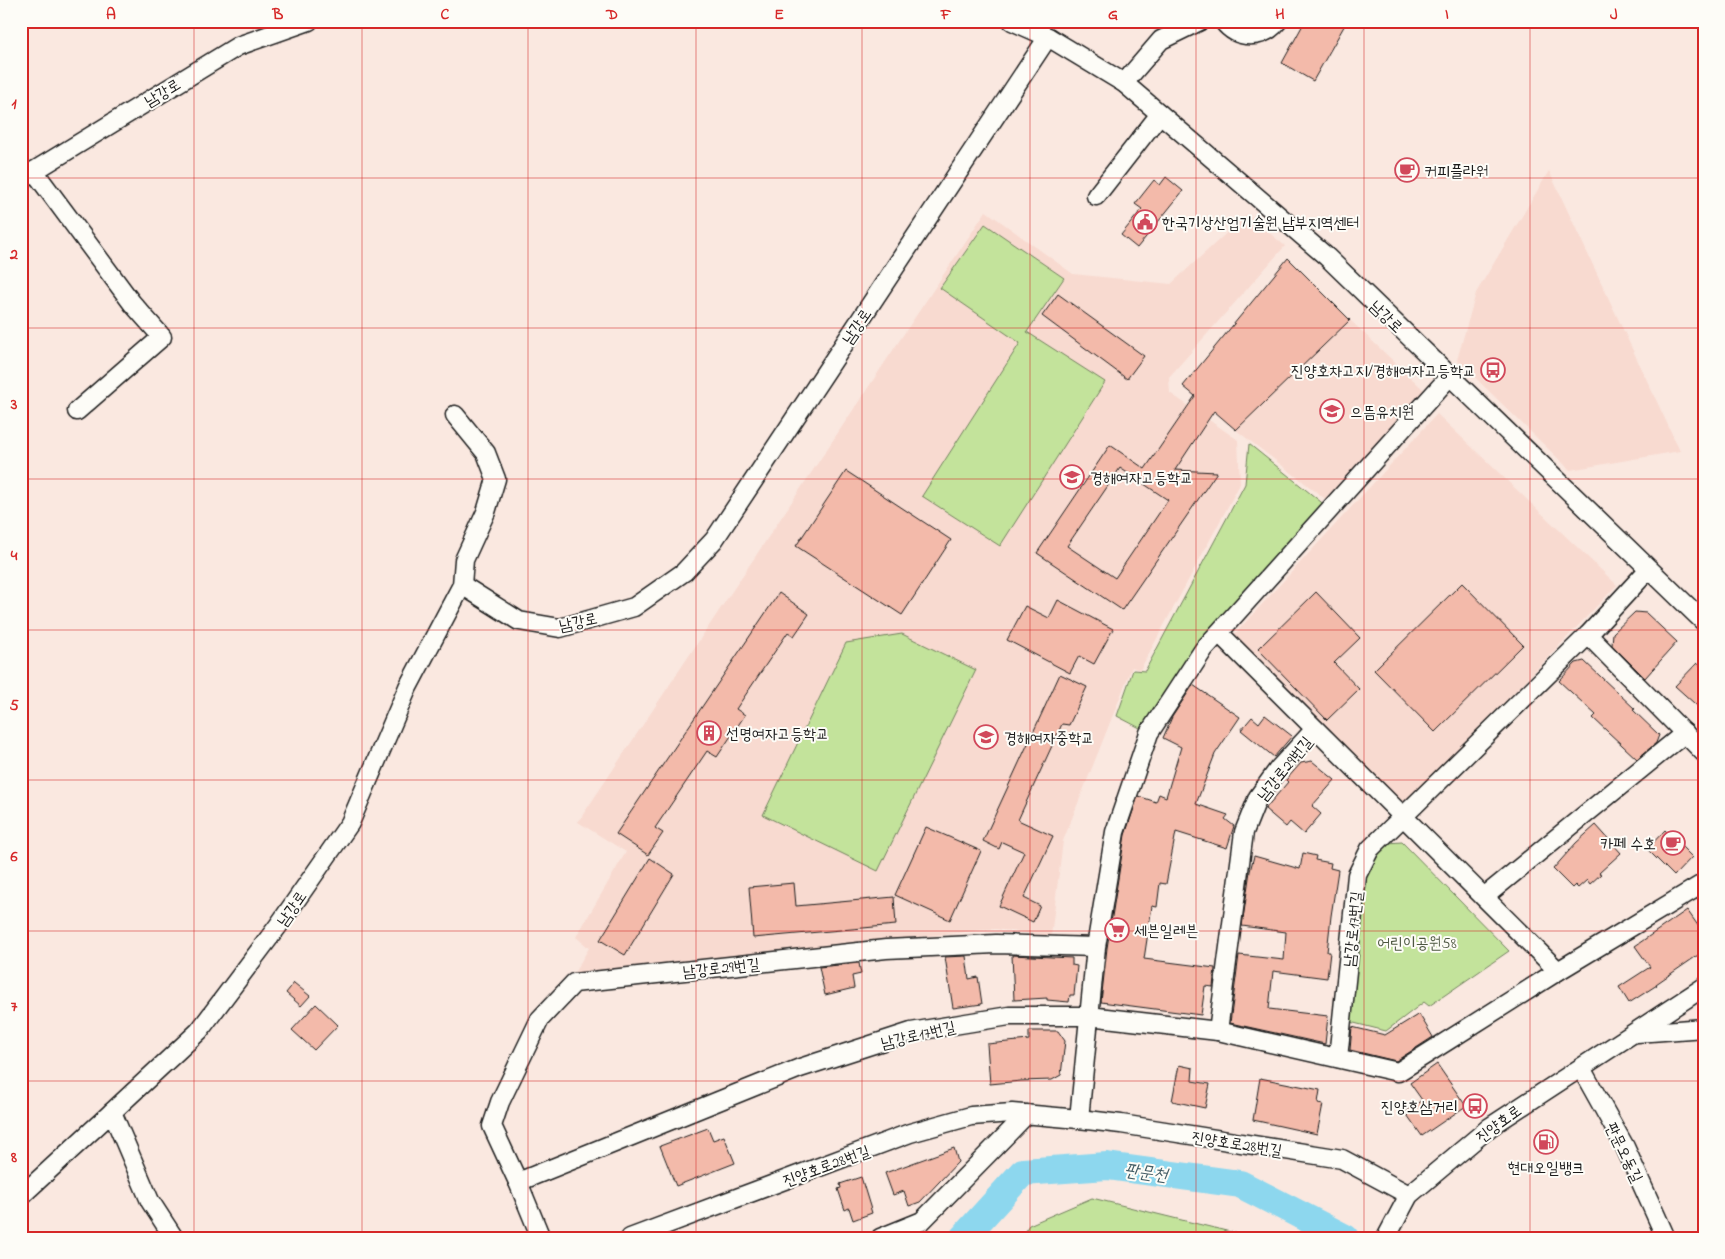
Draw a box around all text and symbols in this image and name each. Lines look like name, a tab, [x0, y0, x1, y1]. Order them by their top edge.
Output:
text: A	[106, 3, 116, 27]
text: B	[272, 3, 284, 27]
text: C	[441, 3, 450, 27]
text: D	[605, 3, 618, 27]
text: E	[774, 3, 784, 27]
text: F	[940, 3, 952, 27]
text: G	[1108, 3, 1118, 27]
text: H	[1275, 3, 1285, 27]
text: I	[1445, 3, 1449, 27]
text: J	[1610, 3, 1618, 27]
street label: 남강로	[140, 73, 186, 114]
text: 1	[11, 92, 17, 116]
cafe icon: 커피플라워	[1394, 157, 1420, 183]
place label: 커피플라워	[1424, 160, 1488, 184]
public building icon: 한국기상산업기술원 남부지역센터	[1132, 209, 1158, 235]
place label: 한국기상산업기술원 남부지역센터	[1162, 212, 1359, 236]
text: 2	[9, 243, 18, 267]
street label: 남강로	[1363, 295, 1408, 339]
street label: 남강로	[837, 304, 878, 350]
bus stop icon: 진양호차고지/경해여자고등학교	[1480, 357, 1506, 383]
place label: 진양호차고지/경해여자고등학교	[1291, 360, 1476, 384]
text: 3	[10, 393, 18, 417]
school or university icon: 으뜸유치원	[1319, 398, 1345, 424]
place label: 으뜸유치원	[1350, 401, 1414, 425]
school or university icon: 경해여자고등학교	[1059, 464, 1085, 490]
place label: 경해여자고등학교	[1090, 467, 1193, 491]
text: 4	[10, 544, 18, 568]
street label: 남강로	[557, 607, 600, 639]
text: 5	[9, 694, 19, 718]
building icon: 선명여자고등학교	[696, 720, 722, 746]
place label: 선명여자고등학교	[726, 723, 829, 747]
school or university icon: 경해여자중학교	[973, 724, 999, 750]
place label: 경해여자중학교	[1004, 727, 1094, 751]
street label: 남강로29번길	[1252, 732, 1319, 807]
cafe icon: 카페 수호	[1660, 830, 1686, 856]
place label: 카페 수호	[1600, 833, 1656, 857]
text: 6	[9, 845, 18, 869]
street label: 남강로	[272, 886, 314, 932]
street label: 남강로17번길	[1338, 890, 1370, 968]
supermarket icon: 세븐일레븐	[1104, 917, 1130, 943]
place label: 세븐일레븐	[1134, 920, 1198, 944]
park label: 어린이공원58	[1377, 932, 1457, 956]
street label: 남강로29번길	[682, 953, 761, 985]
text: 7	[11, 995, 18, 1019]
street label: 남강로17번길	[879, 1016, 958, 1056]
bus stop icon: 진양호삼거리	[1462, 1093, 1488, 1119]
place label: 진양호삼거리	[1381, 1096, 1458, 1120]
street label: 진양호로	[1471, 1100, 1527, 1149]
street label: 판문오동길	[1598, 1119, 1648, 1187]
street label: 진양호로28번길	[1190, 1126, 1284, 1164]
fuel station icon: 현대오일뱅크	[1533, 1129, 1559, 1155]
street label: 진양호로28번길	[780, 1140, 874, 1194]
text: 8	[10, 1146, 17, 1170]
place label: 현대오일뱅크	[1507, 1157, 1585, 1181]
water label: 판문천	[1122, 1158, 1171, 1190]

